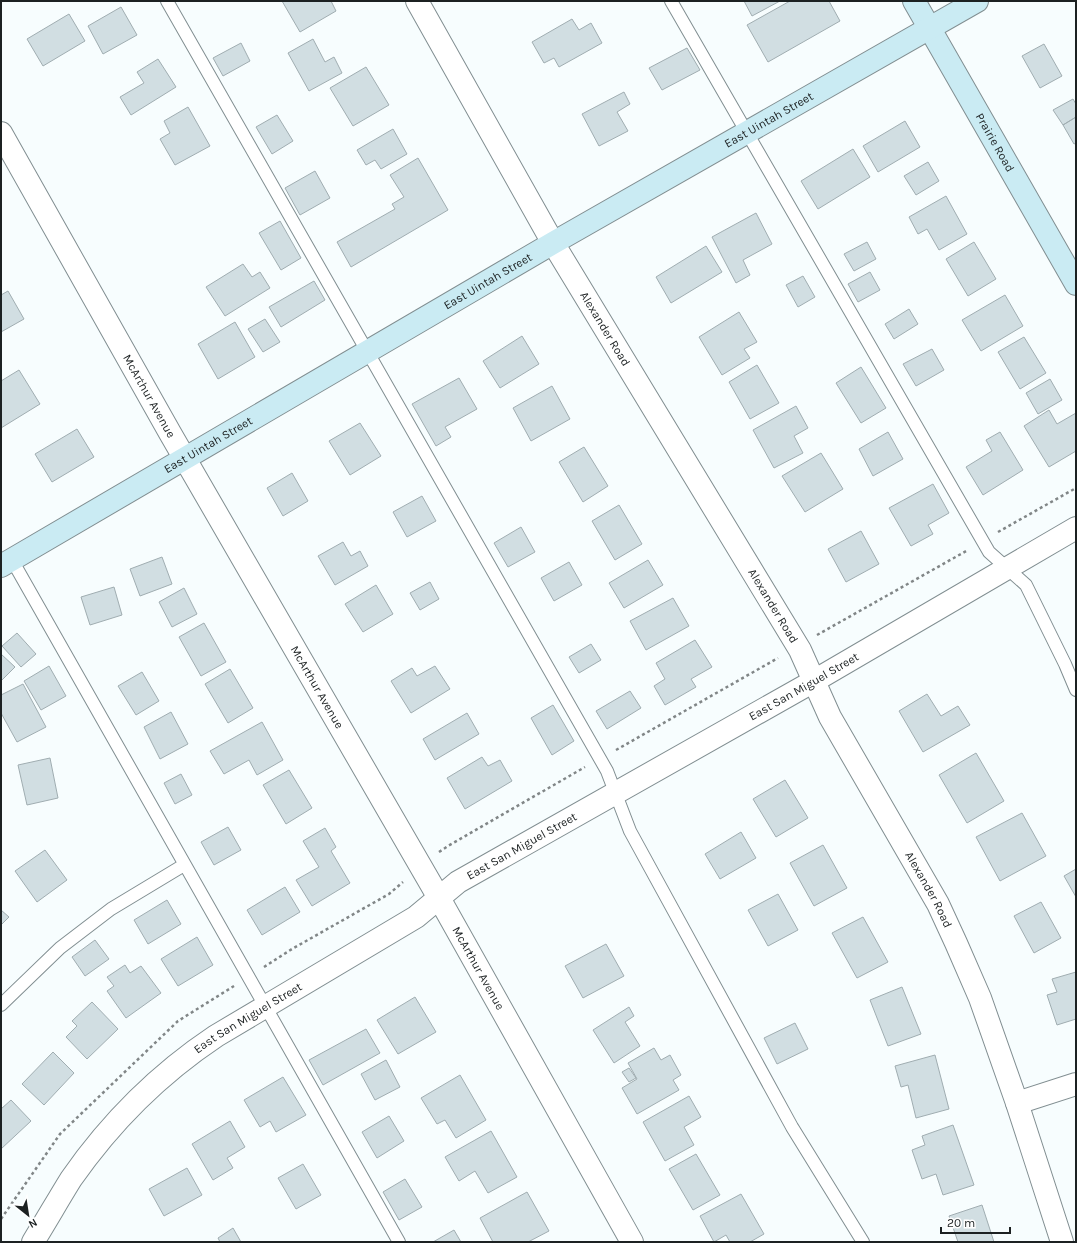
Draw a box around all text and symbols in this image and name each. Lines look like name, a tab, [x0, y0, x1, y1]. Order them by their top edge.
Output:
street label: East Uintah Street	[722, 89, 816, 151]
street label: Prairie Road	[973, 110, 1017, 174]
street label: East Uintah Street	[441, 250, 535, 312]
street label: Alexander Road	[577, 289, 633, 369]
street label: McArthur Avenue	[120, 352, 178, 440]
street label: East Uintah Street	[161, 413, 255, 476]
street label: Alexander Road	[745, 566, 801, 646]
street label: McArthur Avenue	[288, 643, 347, 731]
street label: East San Miguel Street	[746, 649, 862, 723]
street label: East San Miguel Street	[464, 809, 580, 883]
street label: Alexander Road	[902, 849, 955, 930]
street label: McArthur Avenue	[449, 924, 507, 1012]
street label: East San Miguel Street	[191, 979, 305, 1056]
north arrow	[8, 1195, 48, 1235]
scale bar	[941, 1209, 1010, 1235]
text: N	[26, 1216, 39, 1231]
text: 20 m	[947, 1216, 975, 1230]

